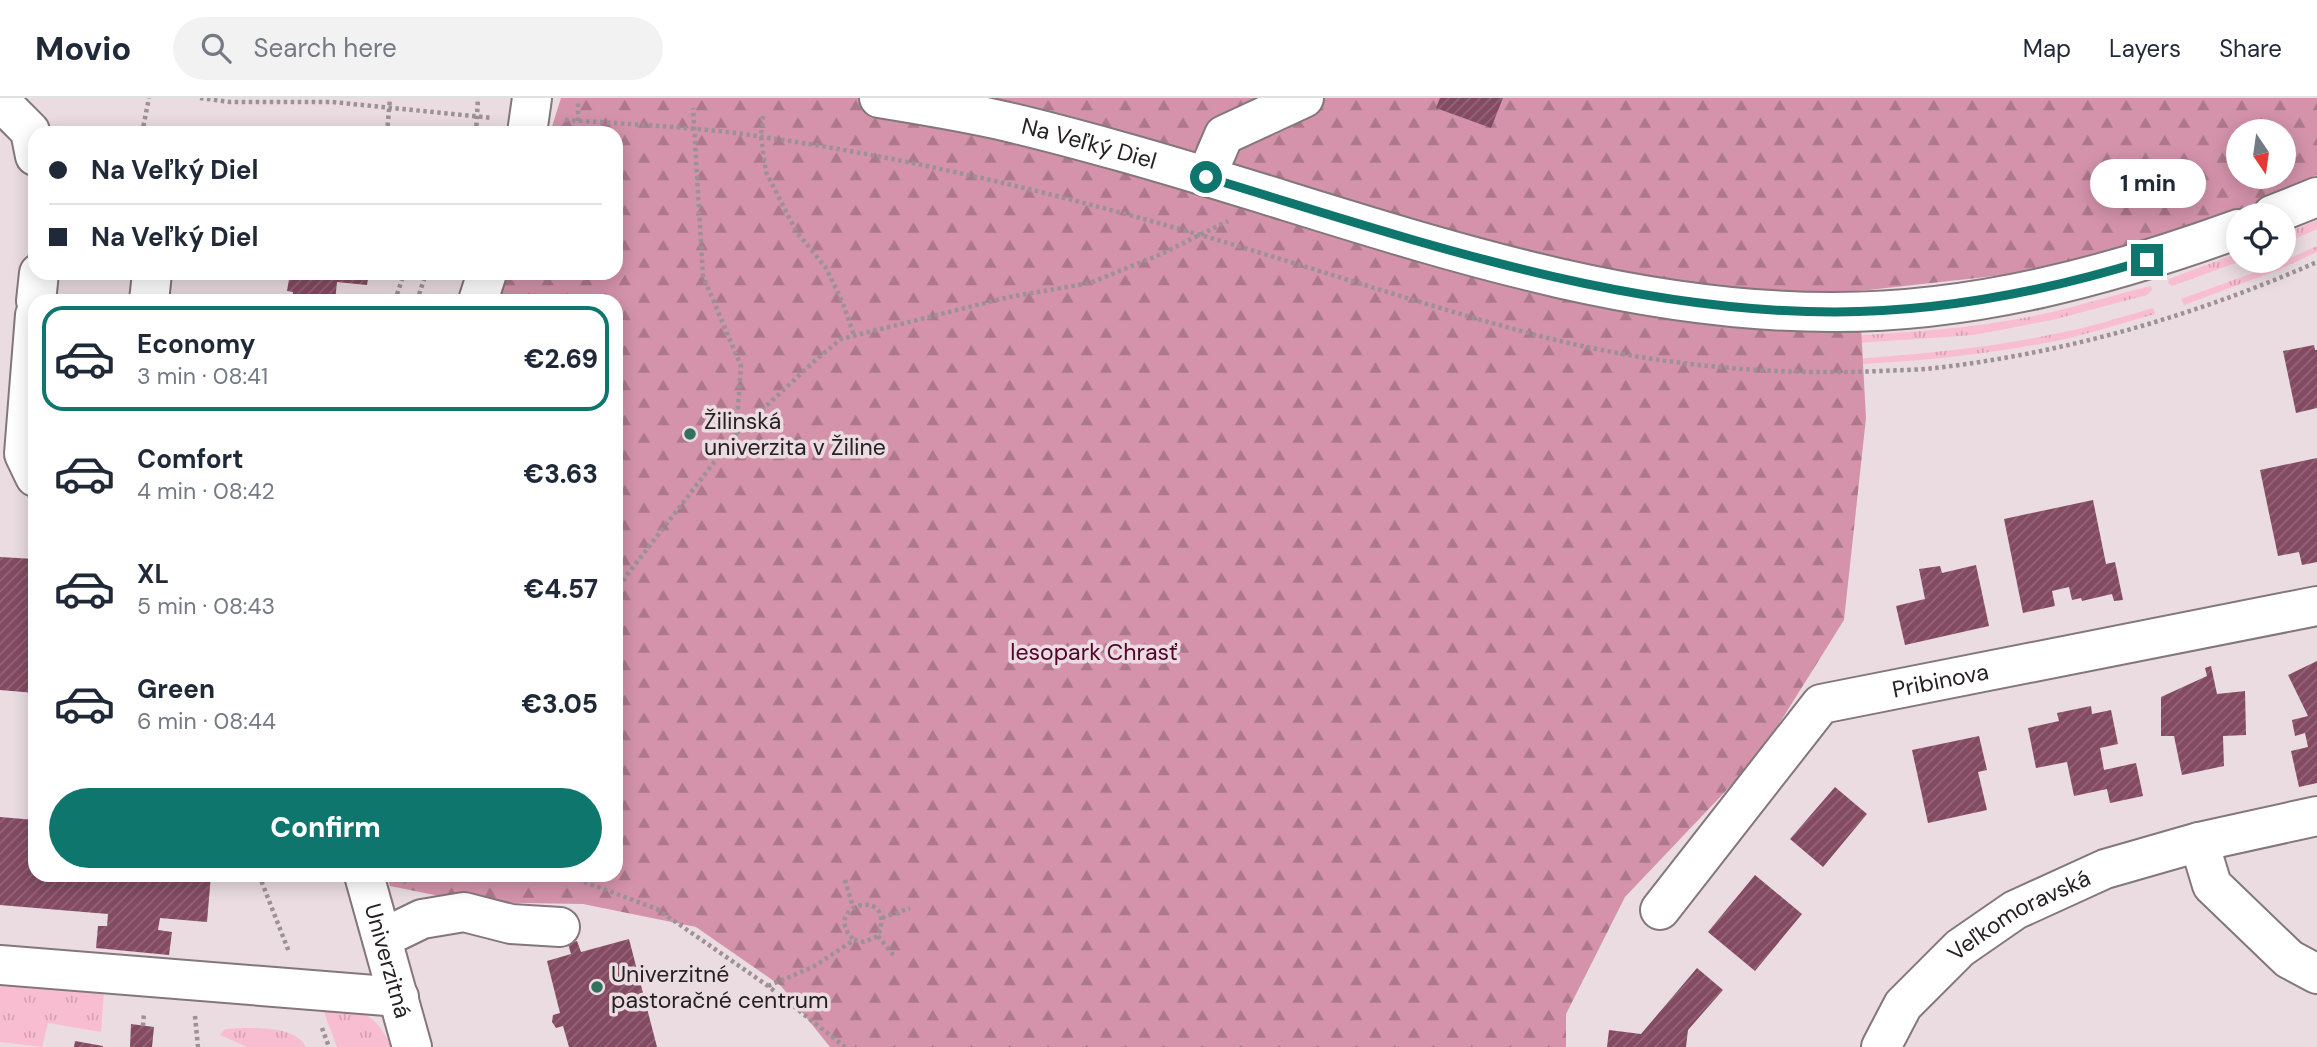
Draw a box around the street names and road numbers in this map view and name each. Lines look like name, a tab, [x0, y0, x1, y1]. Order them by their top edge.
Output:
street label: Na Veľký Diel	[1018, 111, 1160, 176]
street label: Pribinova	[1889, 656, 1991, 705]
street label: Veľkomoravská	[1941, 863, 2095, 967]
street label: Univerzitná	[358, 900, 418, 1021]

